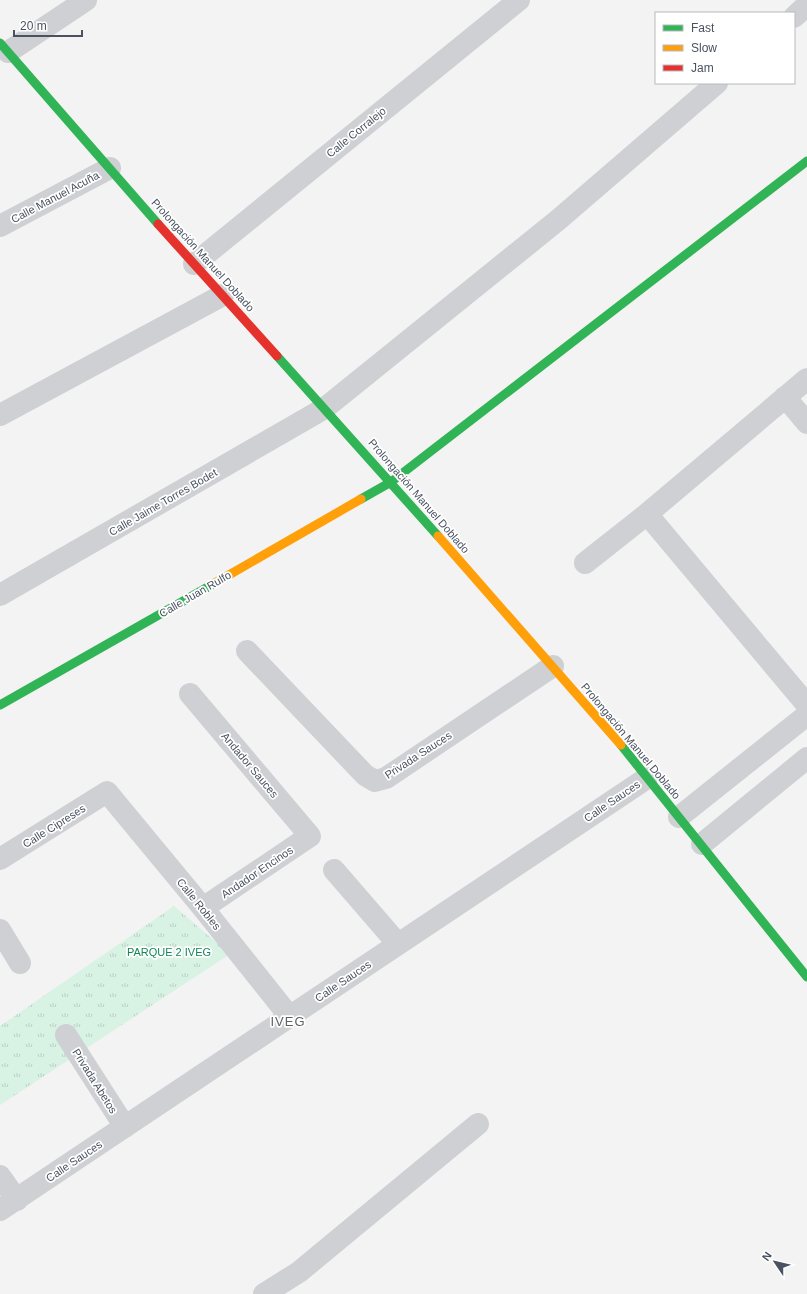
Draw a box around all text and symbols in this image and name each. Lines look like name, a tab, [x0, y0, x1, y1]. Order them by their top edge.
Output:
scale bar	[14, 12, 82, 38]
legend	[655, 12, 795, 84]
text: 20 m	[20, 19, 47, 33]
text: Fast	[691, 21, 715, 35]
text: Slow	[691, 41, 717, 55]
text: Jam	[691, 61, 714, 75]
street label: Calle Corralejo	[324, 104, 388, 160]
street label: Calle Manuel Acuña	[9, 168, 102, 225]
street label: Prolongación Manuel Doblado	[149, 196, 257, 314]
street label: Prolongación Manuel Doblado	[366, 436, 472, 556]
street label: Calle Jaime Torres Bodet	[107, 466, 219, 538]
street label: Calle Juan Rulfo	[157, 569, 233, 619]
street label: Prolongación Manuel Doblado	[579, 681, 683, 801]
street label: Privada Sauces	[382, 729, 454, 781]
street label: Andador Sauces	[219, 730, 281, 800]
street label: Calle Sauces	[582, 778, 643, 824]
street label: Calle Cipreses	[20, 802, 88, 850]
street label: Andador Encinos	[219, 843, 295, 900]
street label: Calle Robles	[175, 876, 224, 932]
park label: PARQUE 2 IVEG	[127, 946, 211, 958]
street label: Calle Sauces	[313, 958, 374, 1004]
district label: IVEG	[270, 1014, 306, 1029]
street label: Privada Abetos	[70, 1046, 120, 1116]
street label: Calle Sauces	[44, 1138, 105, 1184]
north arrow	[755, 1242, 795, 1282]
text: N	[760, 1250, 774, 1263]

